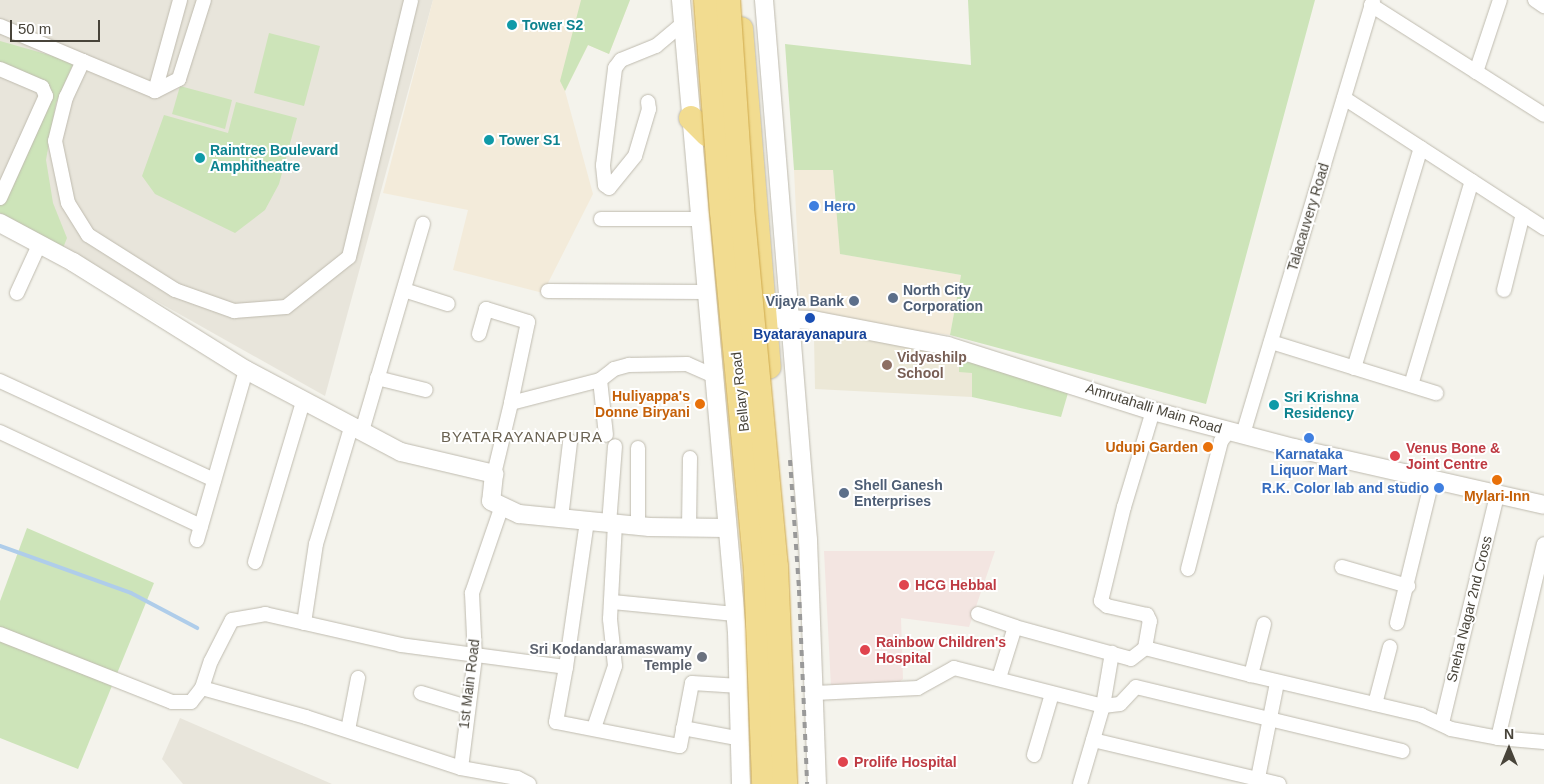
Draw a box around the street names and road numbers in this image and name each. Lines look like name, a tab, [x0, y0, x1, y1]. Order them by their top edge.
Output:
street label: Talacauvery Road	[1284, 161, 1332, 273]
street label: Bellary Road	[727, 351, 753, 433]
street label: Amrutahalli Main Road	[1084, 379, 1224, 437]
street label: Sneha Nagar 2nd Cross	[1443, 534, 1495, 684]
street label: 1st Main Road	[455, 638, 483, 730]

